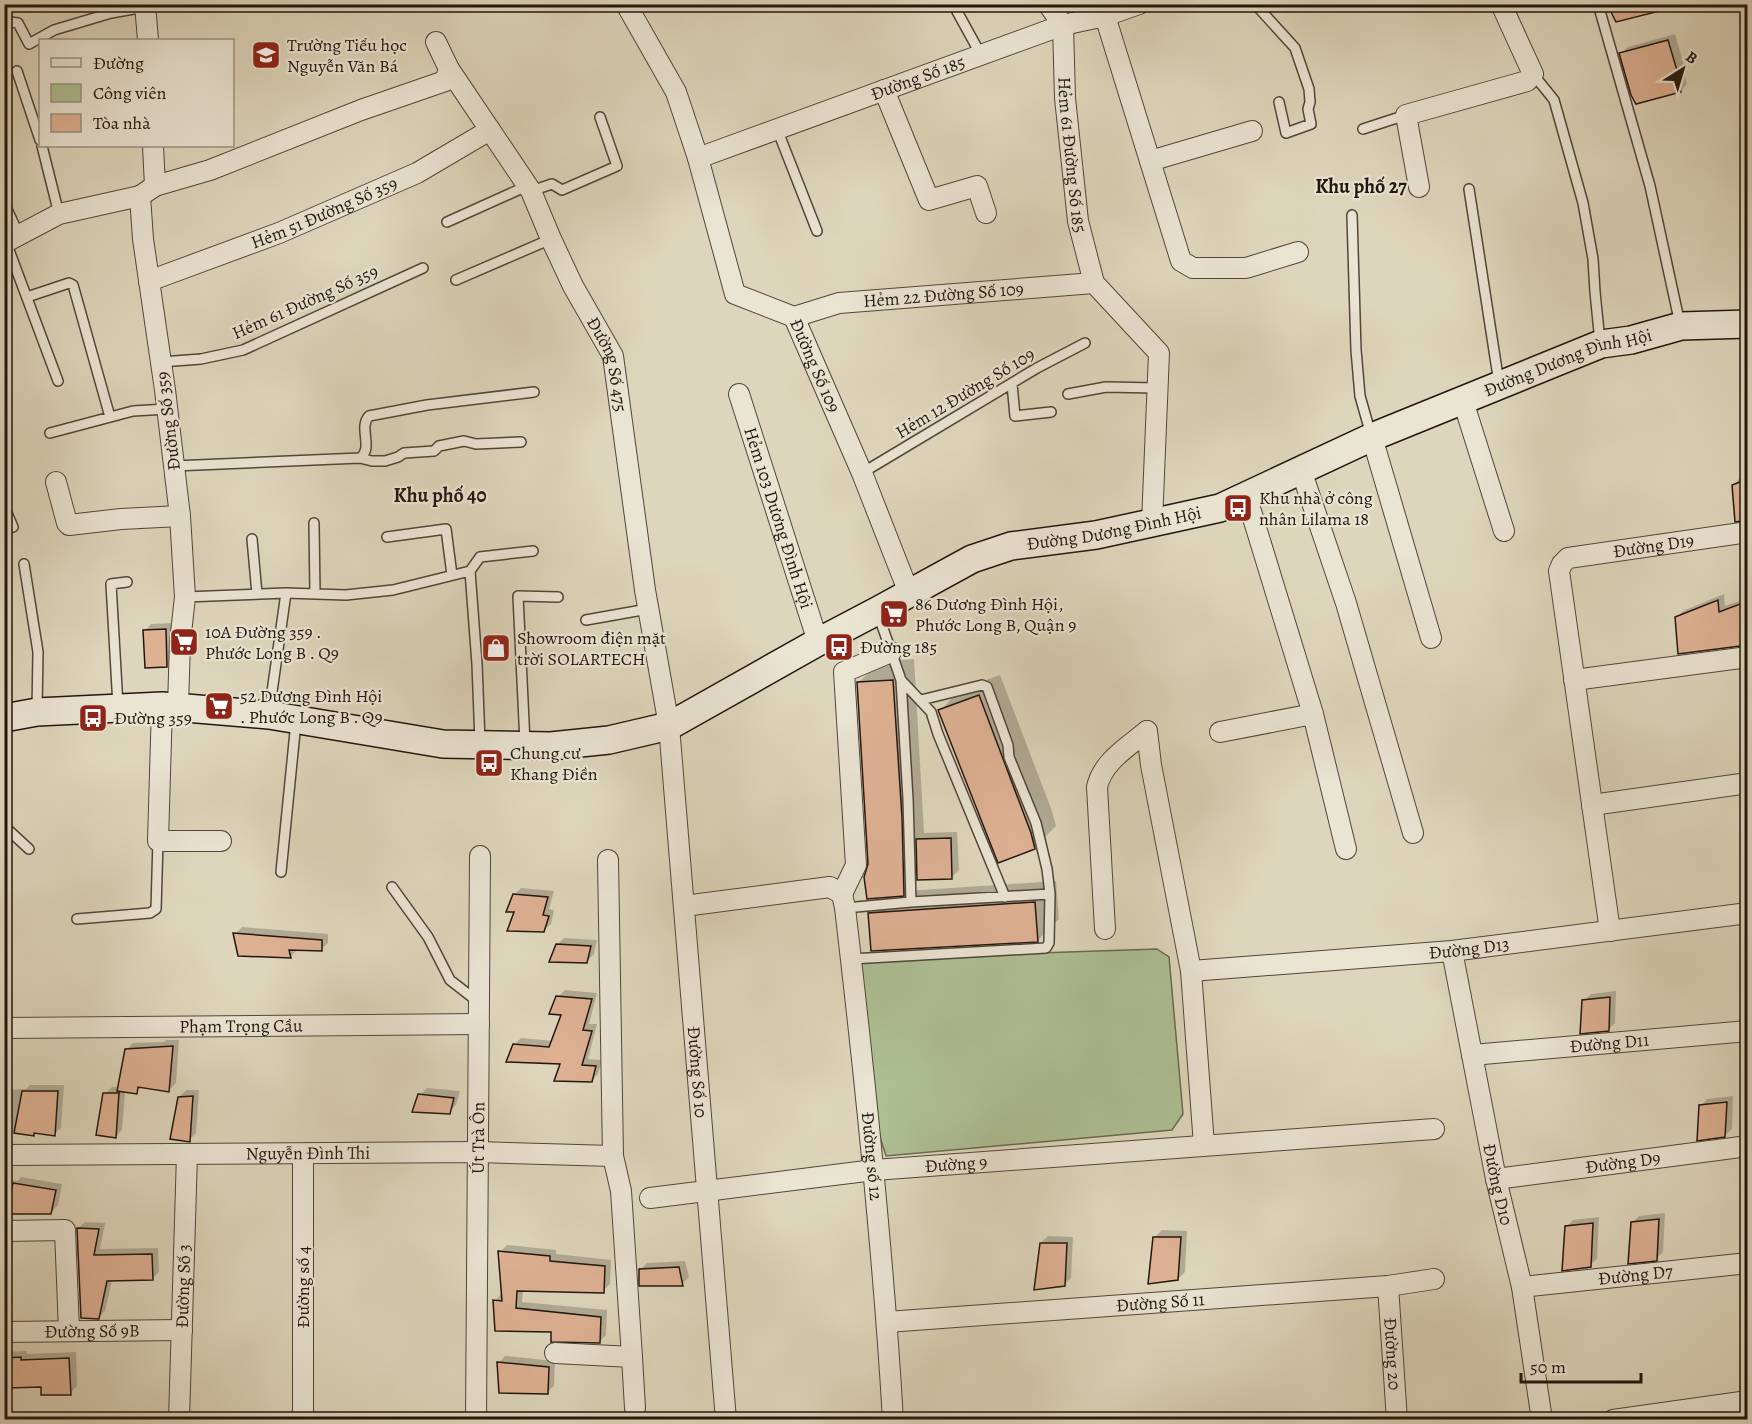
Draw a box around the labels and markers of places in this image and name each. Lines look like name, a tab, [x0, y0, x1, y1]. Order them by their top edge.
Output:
place label: Trường Tiểu học Nguyễn Văn Bá	[287, 33, 407, 78]
school or university icon: Trường Tiểu học Nguyễn Văn Bá	[250, 39, 282, 71]
place label: Khu nhà ở công nhân Lilama 18	[1259, 486, 1373, 531]
bus stop icon: Khu nhà ở công nhân Lilama 18	[1222, 492, 1254, 524]
place label: 86 Dương Đình Hội, Phước Long B, Quận 9	[915, 592, 1076, 637]
supermarket icon: 86 Dương Đình Hội, Phước Long B, Quận 9	[878, 598, 910, 630]
place label: 10A Đường 359 . Phước Long B . Q9	[205, 620, 339, 665]
supermarket icon: 10A Đường 359 . Phước Long B . Q9	[168, 626, 200, 658]
place label: Showroom điện mặt trời SOLARTECH	[517, 626, 666, 671]
bus stop icon: Đường 185	[823, 631, 855, 663]
shop icon: Showroom điện mặt trời SOLARTECH	[480, 632, 512, 664]
place label: Đường 185	[860, 635, 937, 659]
place label: 52 Dương Đình Hội . Phước Long B . Q9	[240, 684, 383, 729]
supermarket icon: 52 Dương Đình Hội . Phước Long B . Q9	[203, 690, 235, 722]
bus stop icon: Đường 359	[77, 702, 109, 734]
place label: Đường 359	[114, 706, 192, 730]
place label: Chung cư Khang Điền	[510, 741, 598, 786]
bus stop icon: Chung cư Khang Điền	[473, 747, 505, 779]

